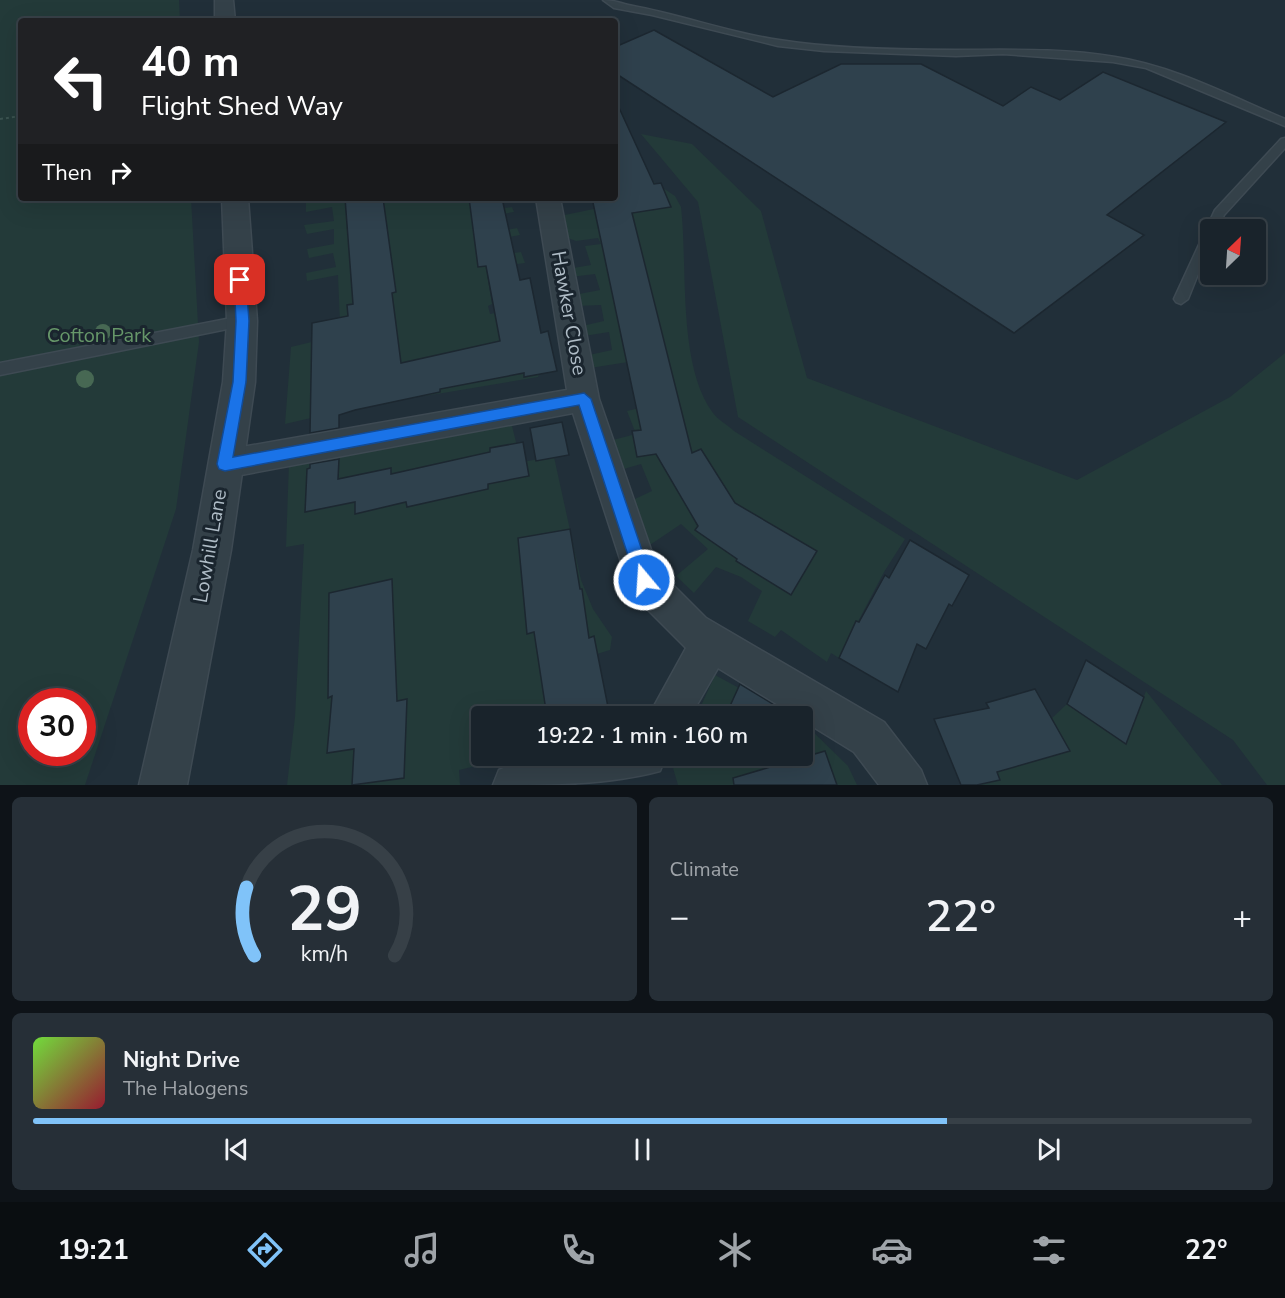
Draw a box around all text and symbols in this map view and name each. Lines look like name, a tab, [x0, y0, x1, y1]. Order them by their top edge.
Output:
text: 40 m	[141, 34, 240, 91]
icon: left	[42, 42, 120, 120]
text: Flight Shed Way	[141, 88, 343, 125]
icon: right	[104, 156, 137, 189]
text: Then	[42, 158, 92, 188]
north arrow	[1200, 219, 1266, 285]
map controls	[1200, 219, 1266, 285]
street label: Hawker Close	[545, 249, 593, 377]
pin	[214, 254, 265, 305]
icon: arrive	[223, 263, 256, 296]
park label: Cofton Park	[47, 322, 152, 349]
street label: Lowhill Lane	[187, 487, 233, 605]
position arrow	[612, 548, 676, 612]
speed limit sign: 30	[18, 688, 96, 766]
text: 19:22 · 1 min · 160 m	[536, 721, 748, 751]
text: Climate	[670, 856, 739, 883]
text: 29	[287, 867, 362, 952]
text: 22°	[925, 886, 996, 947]
text: −	[670, 895, 689, 940]
text: +	[1232, 895, 1252, 940]
text: km/h	[301, 939, 348, 969]
text: Night Drive	[123, 1045, 240, 1075]
text: The Halogens	[123, 1075, 248, 1102]
icon: previous	[220, 1133, 253, 1166]
icon: pause	[626, 1133, 659, 1166]
icon: next	[1032, 1133, 1065, 1166]
icon: directions	[244, 1229, 286, 1271]
icon: music	[401, 1229, 443, 1271]
icon: phone	[557, 1229, 599, 1271]
icon: climate	[714, 1229, 756, 1271]
icon: car	[871, 1229, 913, 1271]
icon: filters	[1028, 1229, 1070, 1271]
text: 19:21	[57, 1232, 129, 1269]
text: 22°	[1185, 1232, 1227, 1269]

